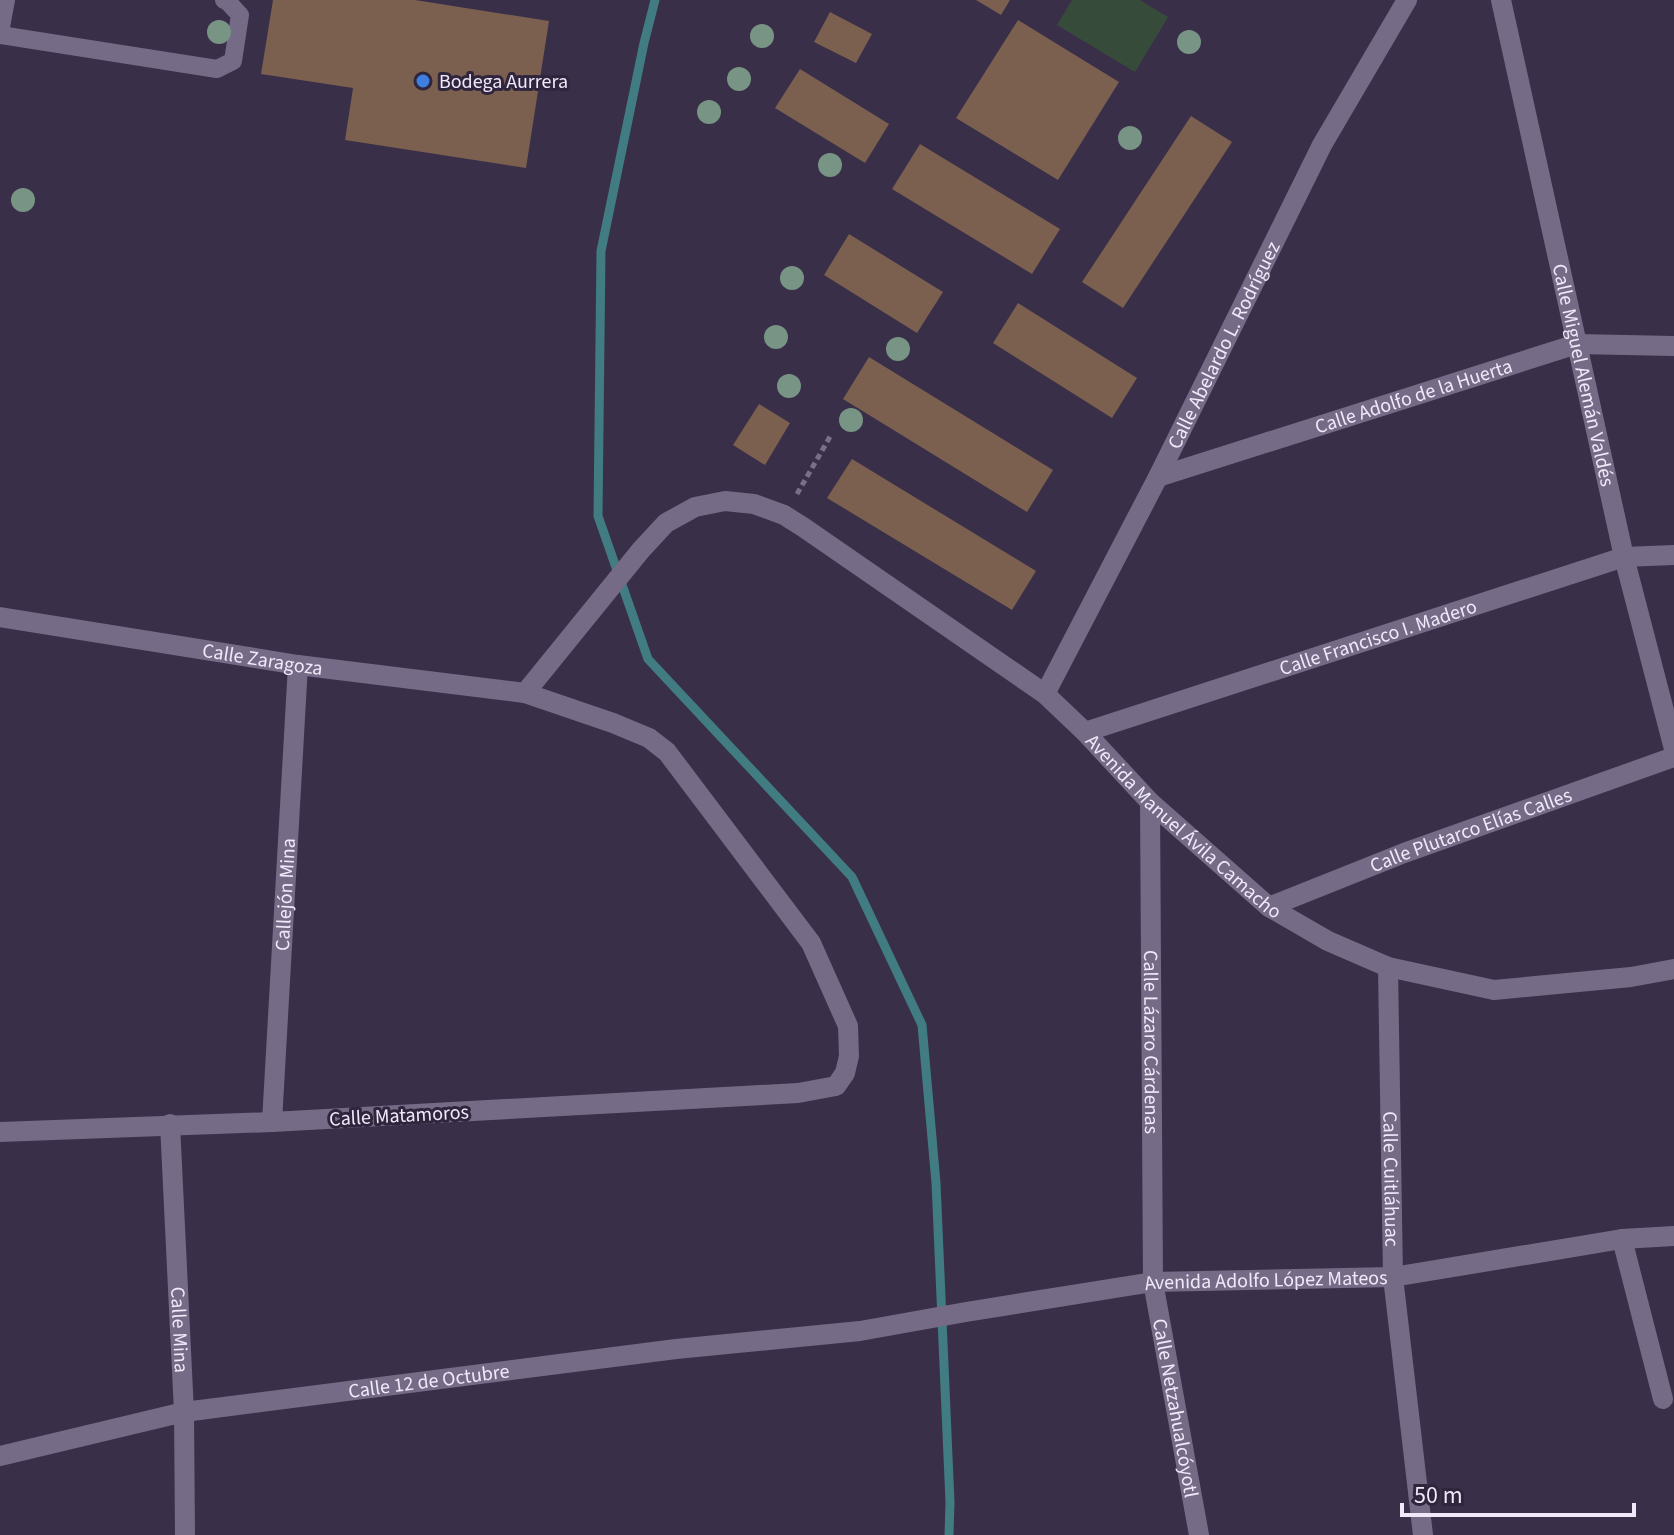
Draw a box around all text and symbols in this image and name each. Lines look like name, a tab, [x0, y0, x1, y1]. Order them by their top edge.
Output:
place label: Bodega Aurrera	[439, 68, 568, 96]
marker: Bodega Aurrera	[414, 72, 432, 90]
street label: Calle Abelardo L. Rodríguez	[1161, 237, 1287, 454]
street label: Calle Miguel Alemán Valdés	[1545, 261, 1621, 489]
street label: Calle Adolfo de la Huerta	[1312, 352, 1516, 441]
street label: Calle Francisco I. Madero	[1276, 593, 1481, 683]
street label: Calle Zaragoza	[200, 637, 324, 683]
street label: Avenida Manuel Ávila Camacho	[1079, 728, 1286, 926]
street label: Calle Plutarco Elías Calles	[1366, 781, 1576, 880]
street label: Callejón Mina	[269, 837, 303, 952]
street label: Calle Lázaro Cárdenas	[1136, 950, 1165, 1134]
street label: Calle Matamoros	[329, 1098, 470, 1134]
street label: Calle Cuitláhuac	[1375, 1111, 1406, 1247]
street label: Avenida Adolfo López Mateos	[1142, 1264, 1388, 1298]
street label: Calle Mina	[163, 1286, 195, 1374]
street label: Calle Netzahualcóyotl	[1145, 1316, 1205, 1500]
street label: Calle 12 de Octubre	[347, 1357, 511, 1406]
scale bar	[1402, 1467, 1634, 1517]
text: 50 m	[1414, 1478, 1463, 1513]

